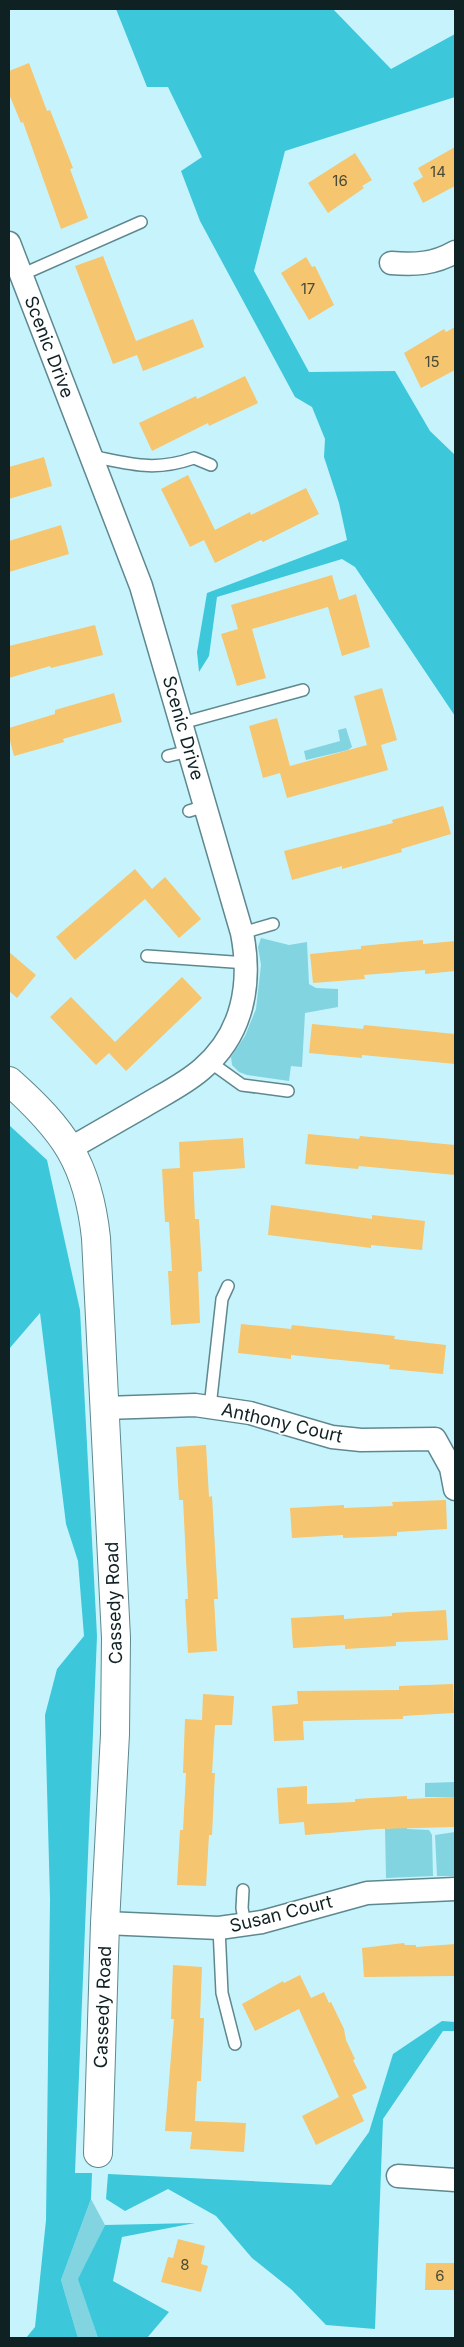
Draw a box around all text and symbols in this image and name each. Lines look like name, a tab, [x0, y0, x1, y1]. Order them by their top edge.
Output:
house number: 14	[430, 162, 446, 181]
house number: 16	[332, 171, 348, 190]
house number: 17	[301, 279, 315, 298]
street label: Scenic Drive	[20, 293, 79, 401]
house number: 15	[424, 352, 440, 371]
street label: Scenic Drive	[159, 673, 208, 782]
street label: Anthony Court	[220, 1398, 345, 1447]
street label: Cassedy Road	[101, 1541, 126, 1665]
street label: Susan Court	[227, 1891, 334, 1936]
street label: Cassedy Road	[90, 1945, 115, 2069]
house number: 8	[180, 2255, 190, 2274]
house number: 6	[435, 2266, 445, 2285]

